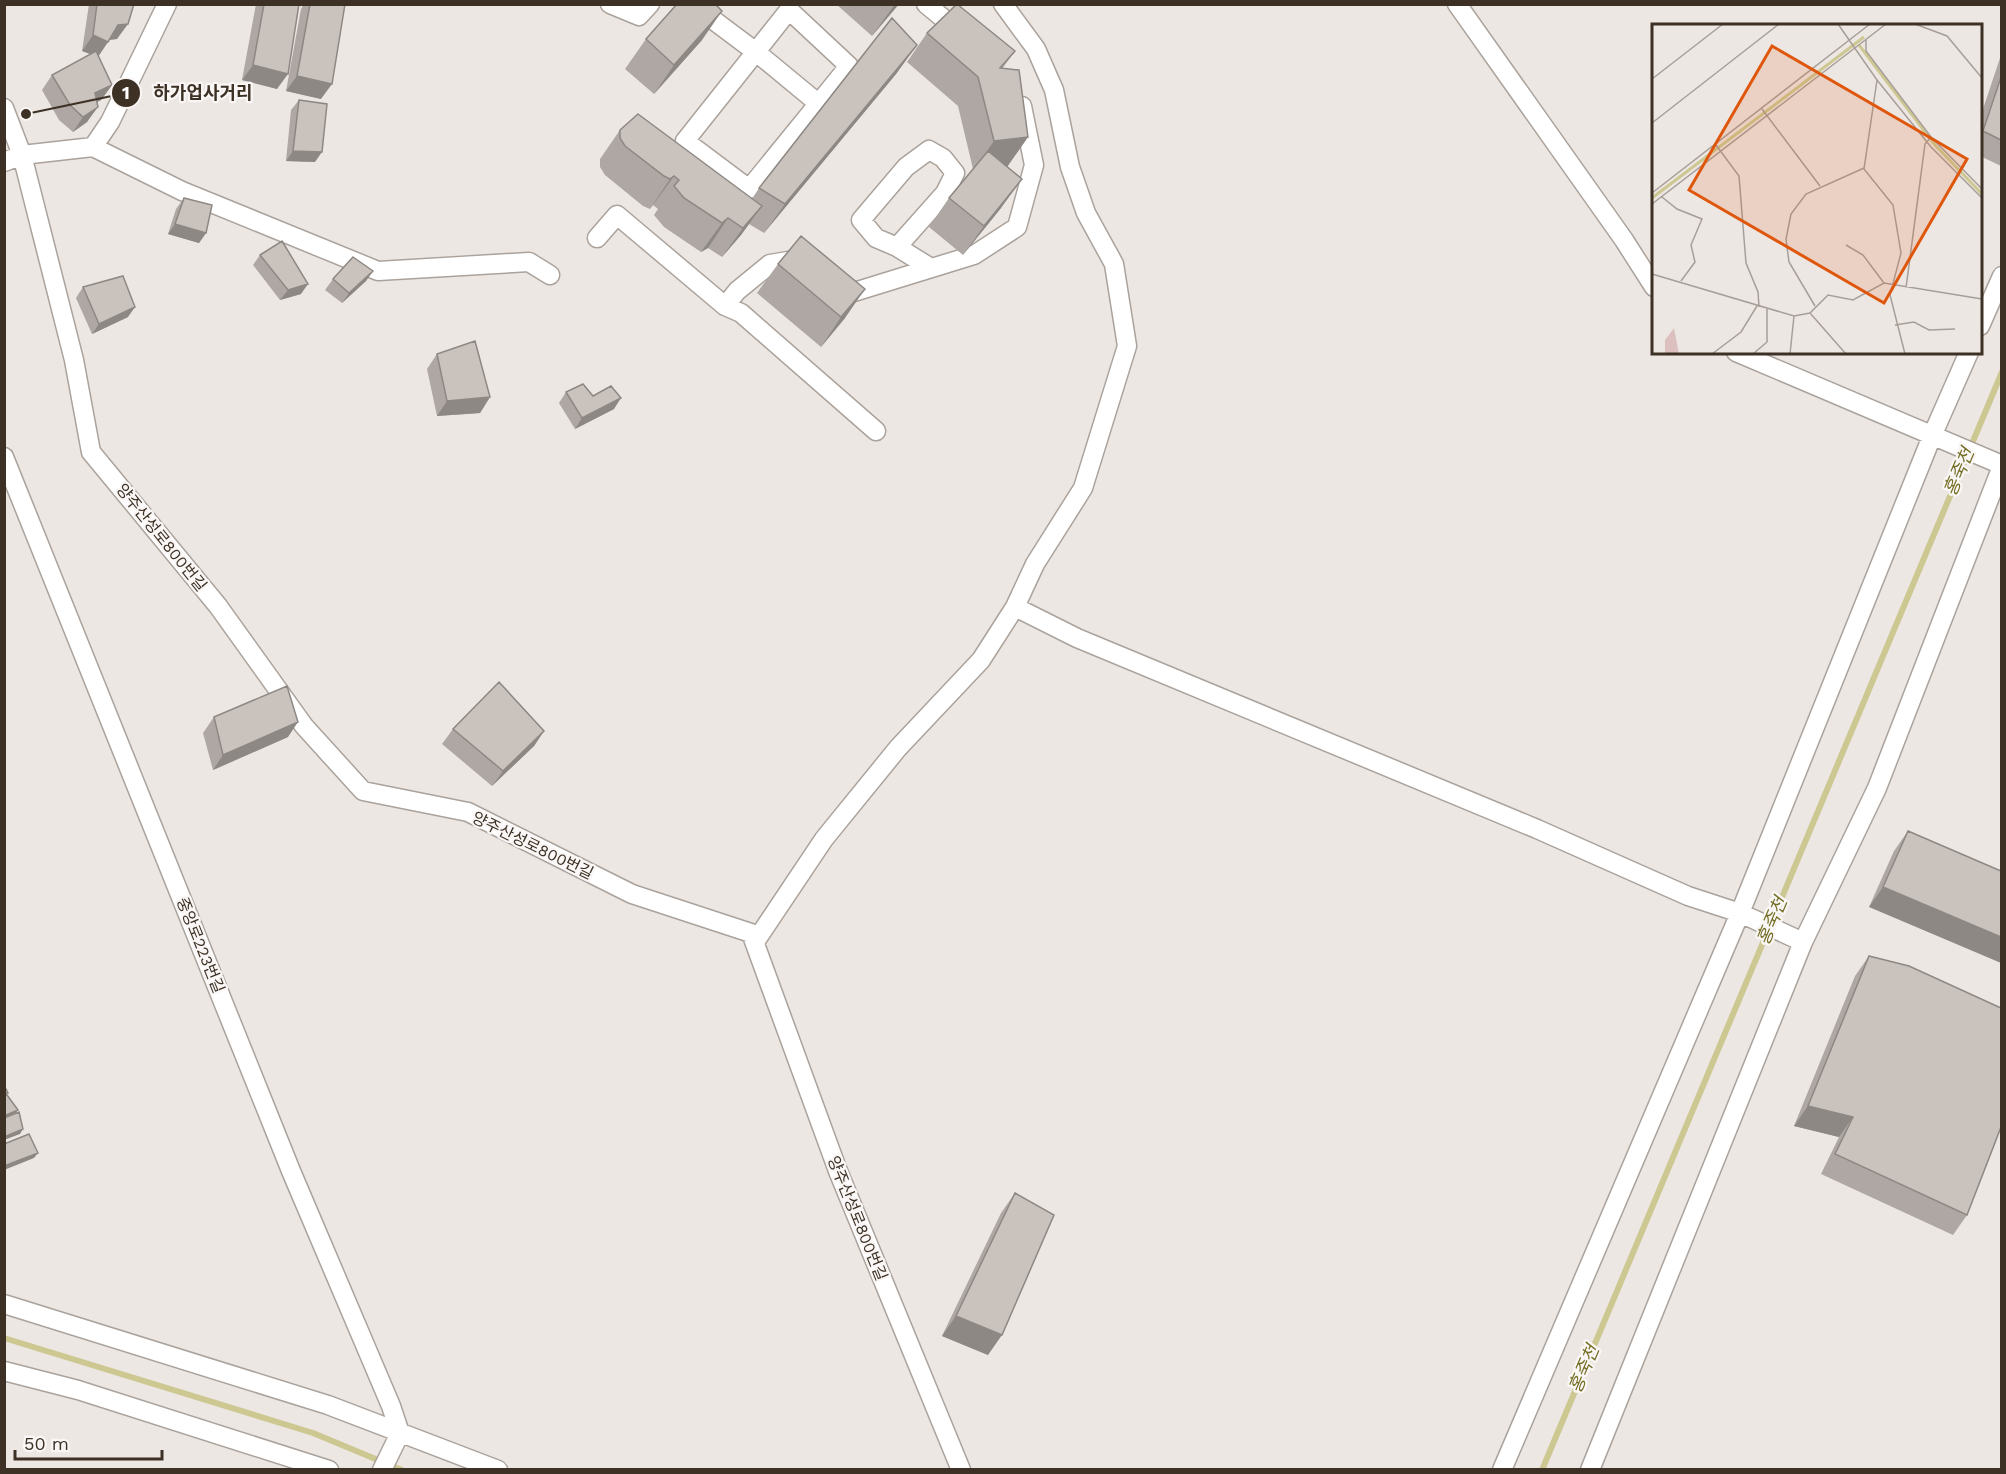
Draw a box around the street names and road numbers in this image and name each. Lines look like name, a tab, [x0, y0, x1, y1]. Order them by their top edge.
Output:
street label: 양주산성로800번길	[112, 480, 211, 595]
street label: 양주산성로800번길	[469, 808, 597, 883]
street label: 중앙로223번길	[173, 895, 228, 996]
street label: 양주산성로800번길	[824, 1153, 891, 1283]

